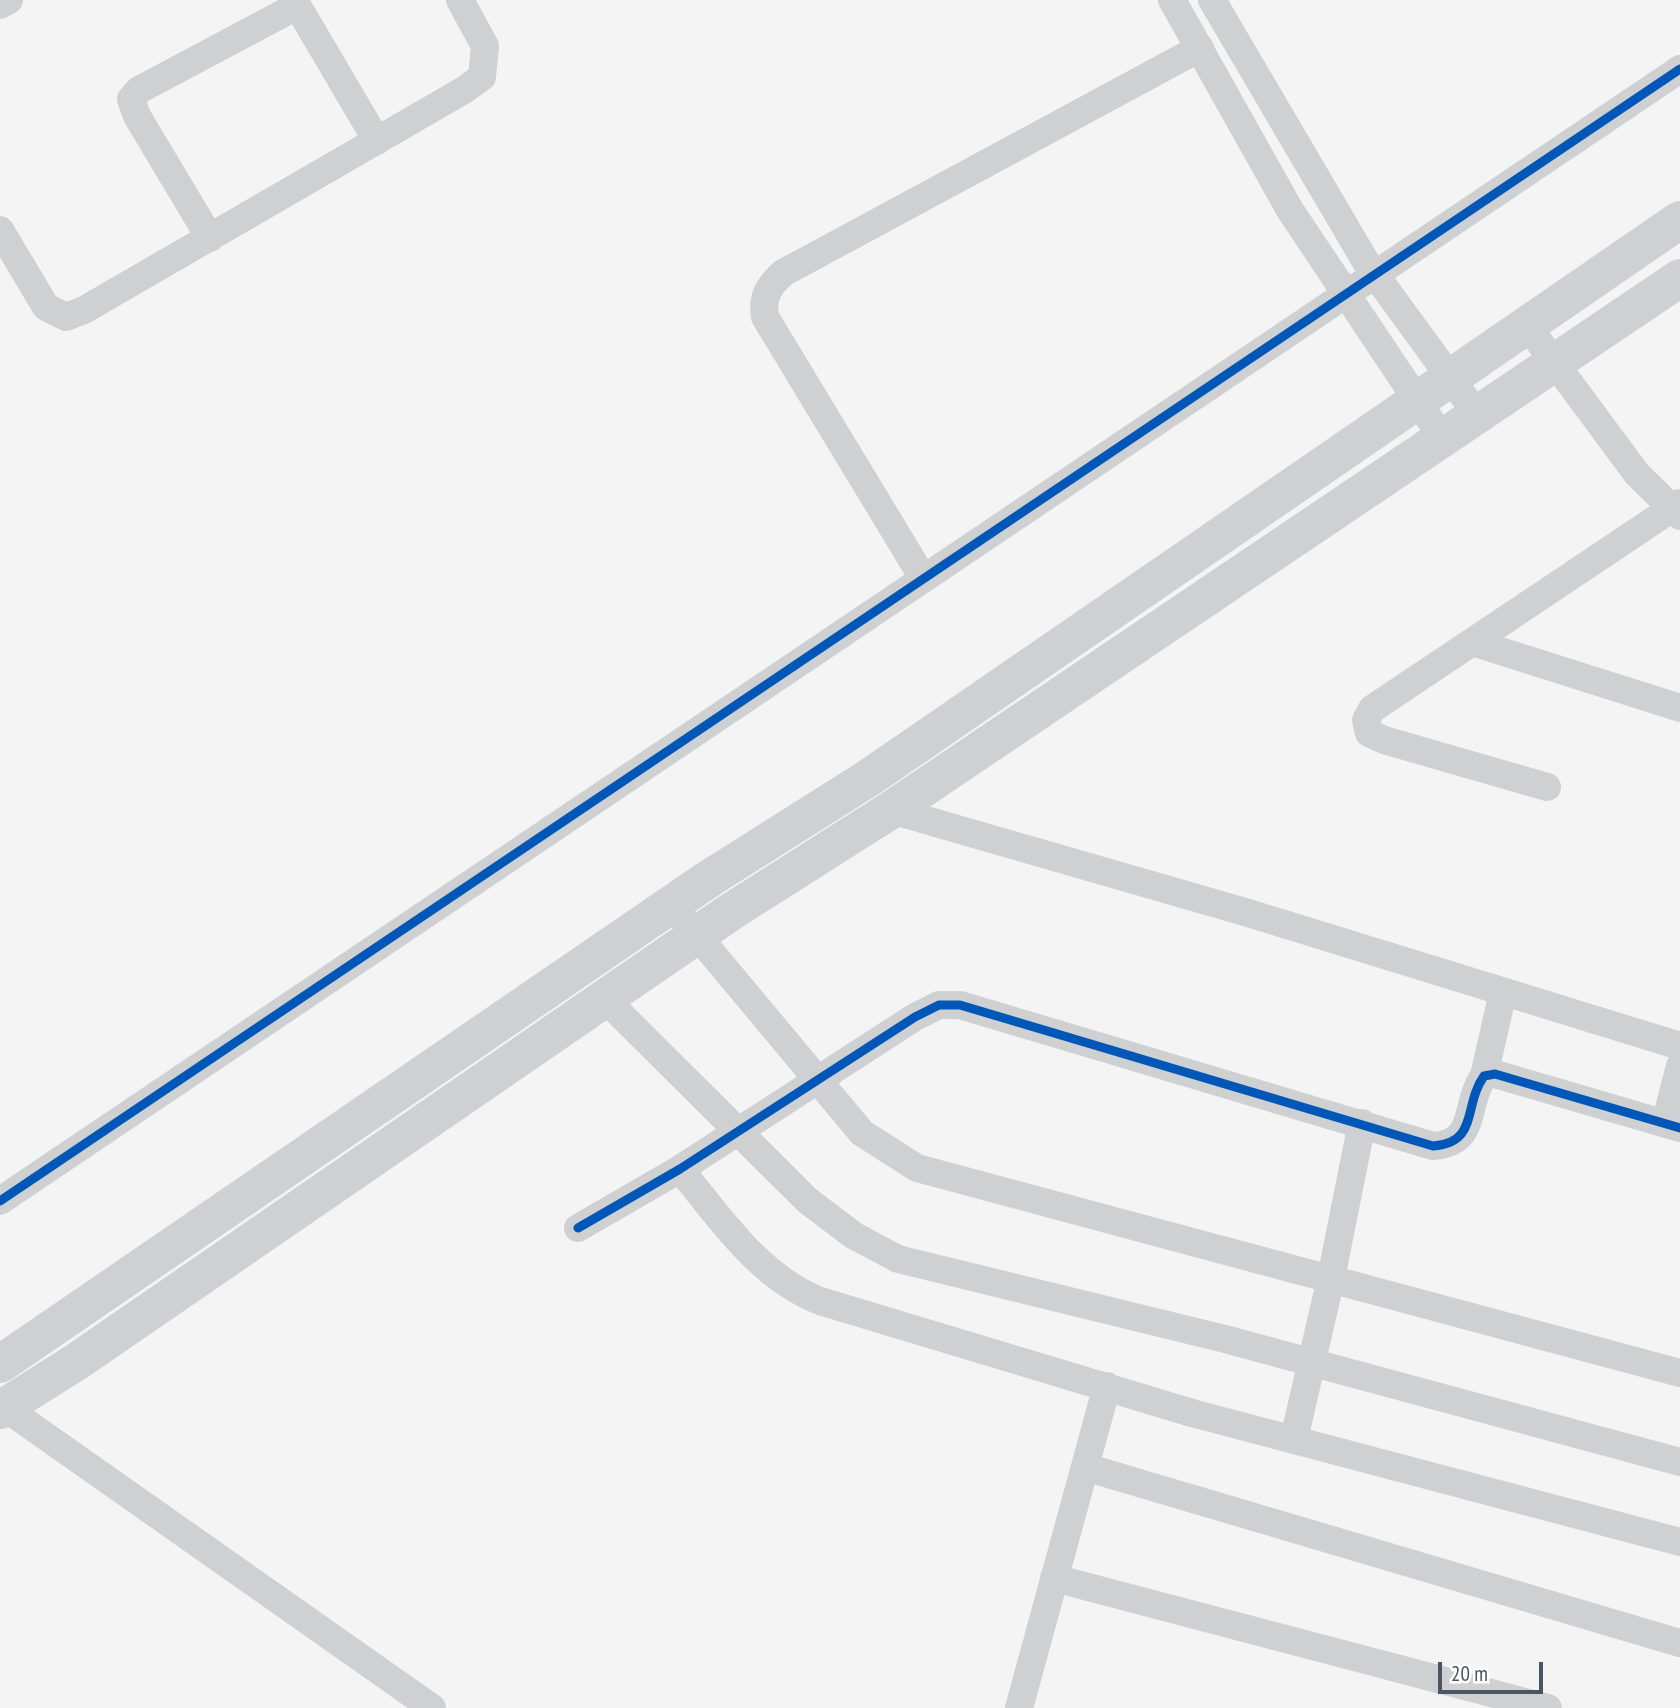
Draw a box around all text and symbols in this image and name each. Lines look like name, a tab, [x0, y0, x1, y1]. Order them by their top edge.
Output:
scale bar	[1442, 1648, 1547, 1692]
text: 20 m	[1451, 1660, 1488, 1687]

